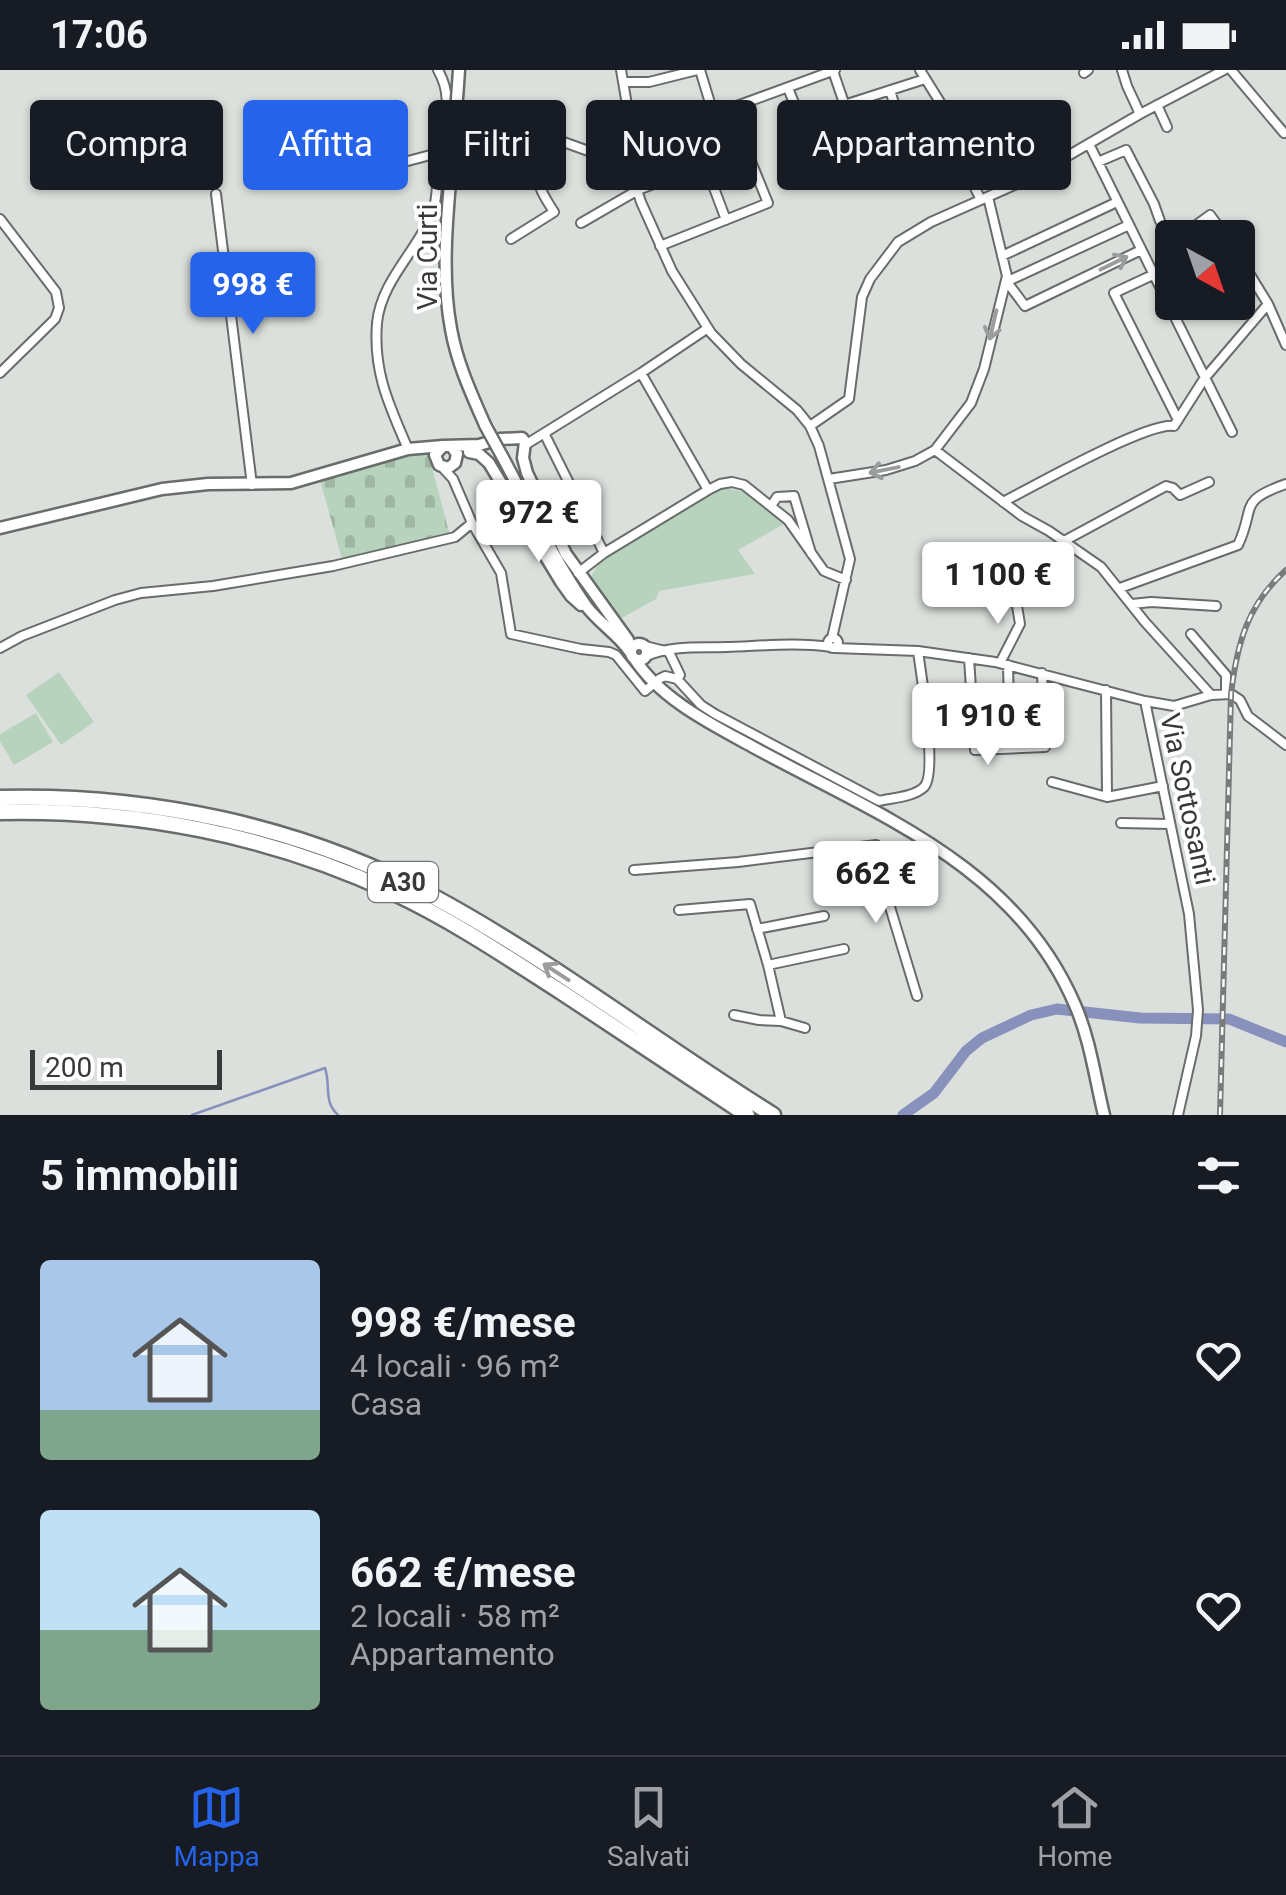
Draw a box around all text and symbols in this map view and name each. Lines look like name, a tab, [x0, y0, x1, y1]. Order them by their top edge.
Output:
text: 17:06	[50, 13, 148, 57]
chip: Compra	[30, 100, 223, 190]
chip: Affitta	[243, 100, 408, 190]
chip: Filtri	[428, 100, 566, 190]
chip: Nuovo	[586, 100, 757, 190]
chip: Appartamento	[777, 100, 1071, 190]
street label: Via Curti	[411, 204, 444, 310]
north arrow	[1155, 220, 1255, 320]
map controls	[1155, 220, 1255, 320]
pin: 998 €	[183, 252, 323, 337]
one-way arrow	[1099, 252, 1129, 271]
text: 998 €	[212, 265, 294, 303]
one-way arrow	[983, 308, 1001, 340]
one-way arrow	[868, 461, 900, 480]
pin: 972 €	[469, 480, 609, 565]
text: 972 €	[498, 493, 580, 531]
pin: 1 100 €	[906, 542, 1090, 627]
text: 1 100 €	[944, 555, 1052, 593]
pin: 1 910 €	[896, 683, 1080, 768]
text: 1 910 €	[934, 696, 1042, 734]
street label: Via Sottosanti	[1153, 710, 1222, 888]
pin: 662 €	[806, 841, 946, 926]
text: 662 €	[835, 854, 917, 892]
road number: A30	[368, 862, 438, 902]
one-way arrow	[543, 962, 571, 983]
scale bar	[30, 1045, 222, 1090]
text: 200 m	[45, 1051, 124, 1084]
icon: filters	[1191, 1148, 1246, 1203]
text: 5 immobili	[40, 1151, 239, 1200]
text: 998 €/mese	[350, 1298, 576, 1347]
icon: home	[120, 1300, 240, 1420]
icon: heart	[1191, 1333, 1246, 1388]
text: 4 locali · 96 m²	[350, 1347, 560, 1385]
text: Casa	[350, 1385, 422, 1423]
text: 662 €/mese	[350, 1548, 576, 1597]
icon: home	[120, 1550, 240, 1670]
icon: heart	[1191, 1583, 1246, 1638]
text: 2 locali · 58 m²	[350, 1597, 560, 1635]
text: Appartamento	[350, 1635, 555, 1673]
tab: Mappa	[174, 1780, 260, 1873]
tab: Salvati	[607, 1780, 690, 1873]
tab: Home	[1037, 1780, 1112, 1873]

